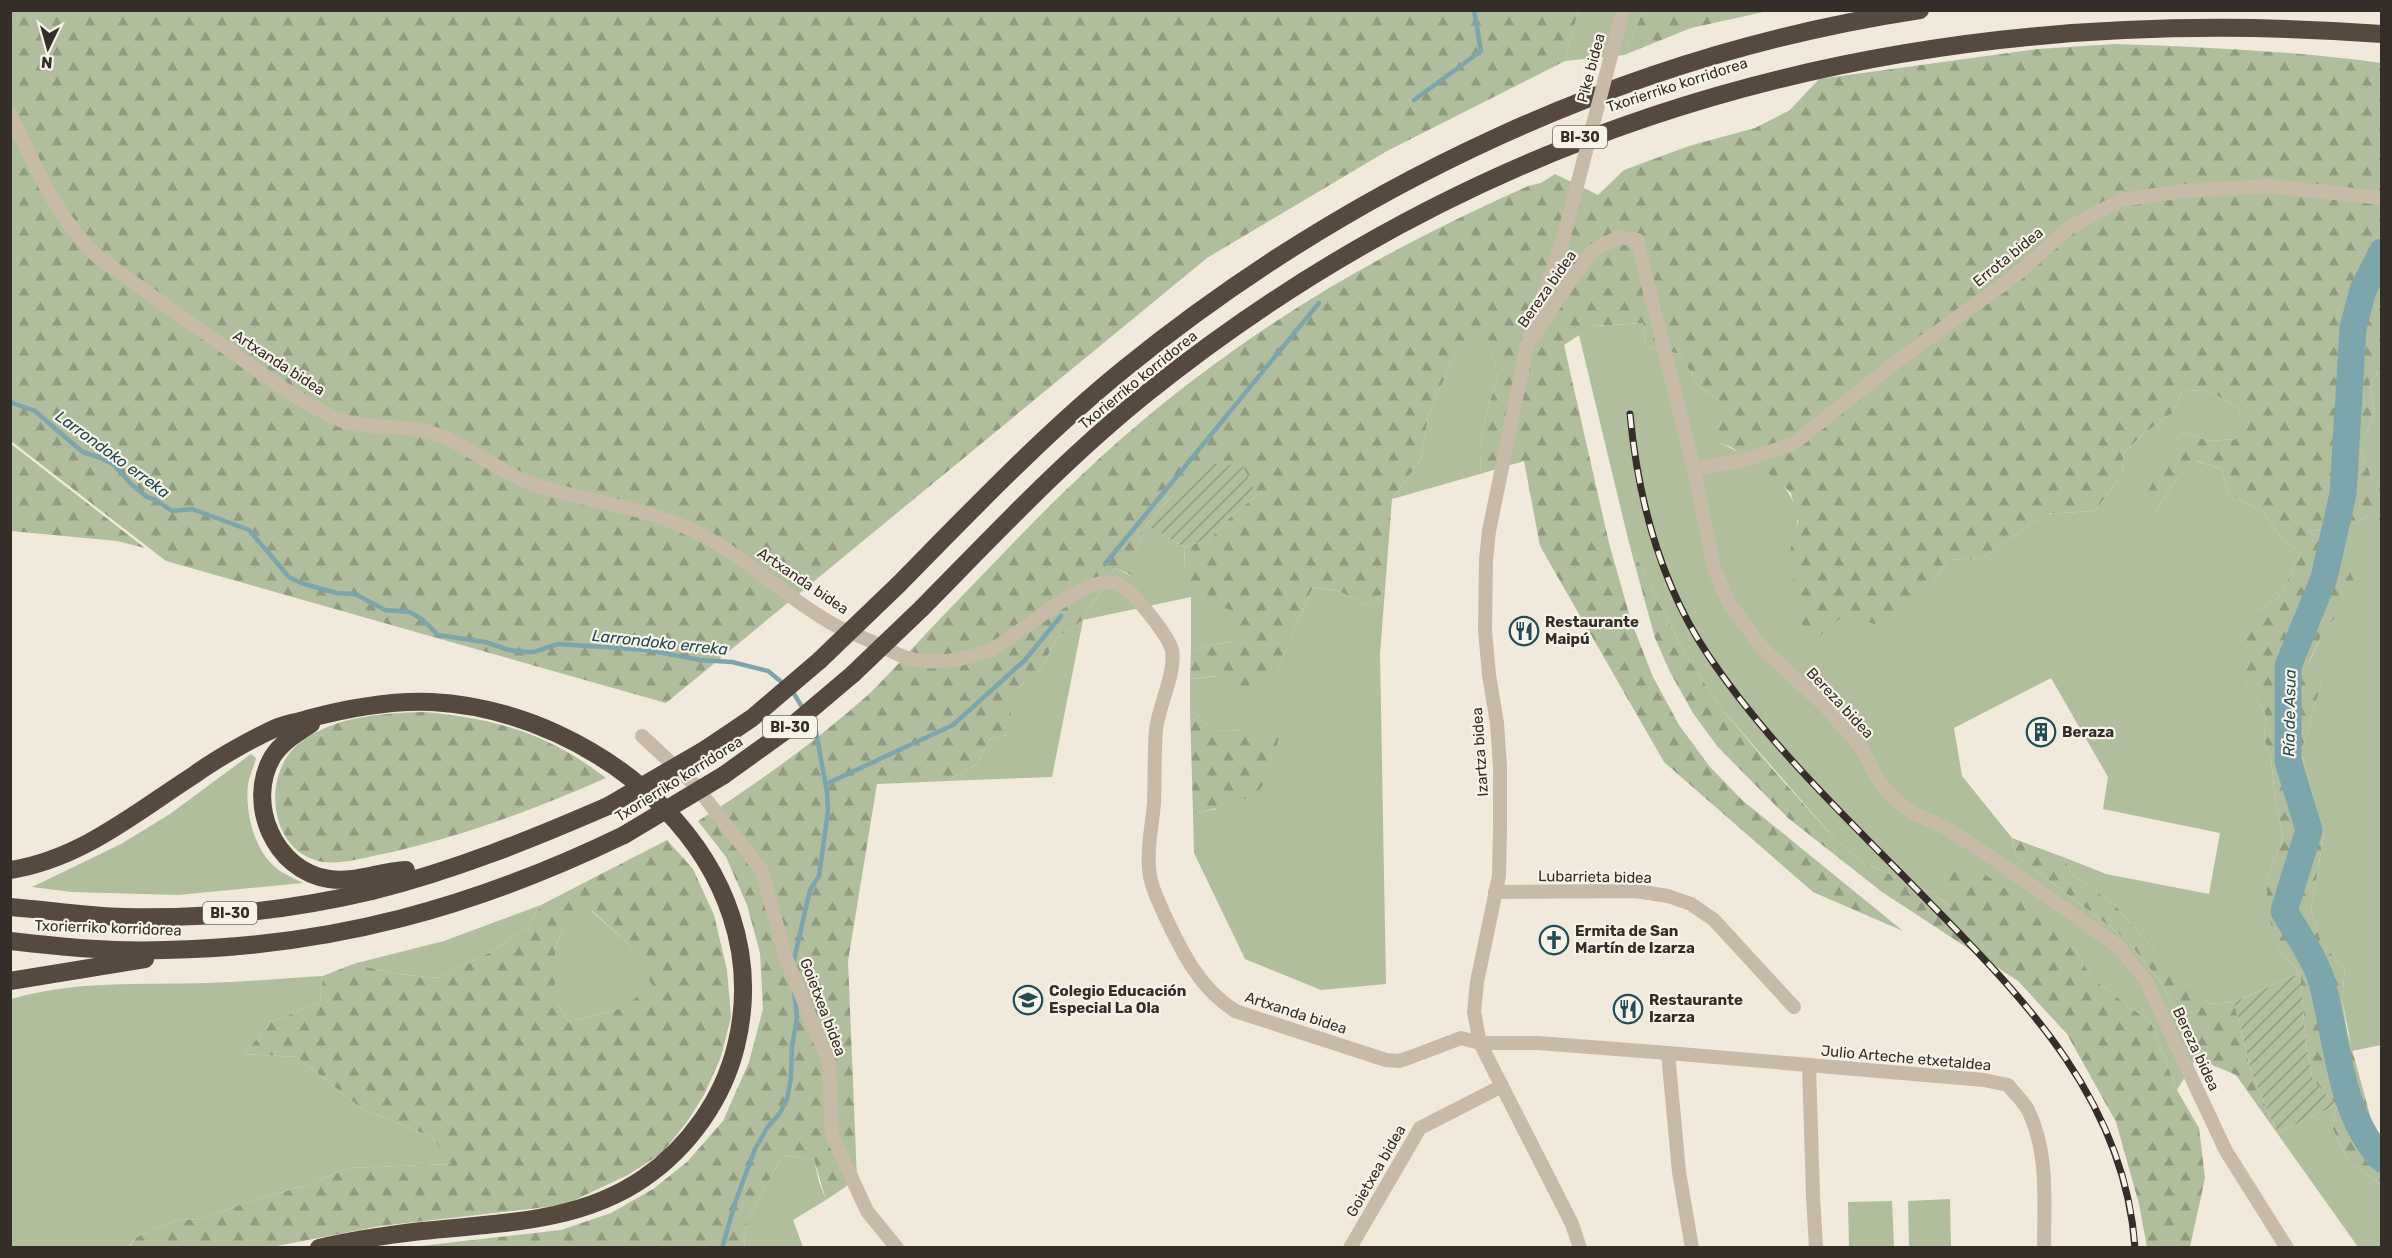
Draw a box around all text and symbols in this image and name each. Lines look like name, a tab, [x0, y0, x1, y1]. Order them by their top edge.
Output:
north arrow	[18, 18, 78, 78]
street label: Pike bidea	[1573, 31, 1609, 105]
text: N	[40, 52, 53, 72]
street label: Txorierriko korridorea	[1604, 54, 1750, 116]
road number: BI-30	[1553, 126, 1607, 148]
street label: Errota bidea	[1969, 223, 2047, 291]
street label: Bereza bidea	[1514, 247, 1580, 331]
street label: Artxanda bidea	[230, 327, 328, 399]
street label: Txorierriko korridorea	[1075, 327, 1201, 433]
water label: Larrondoko erreka	[52, 407, 174, 502]
street label: Artxanda bidea	[754, 544, 852, 618]
place label: Restaurante Maipú	[1545, 613, 1639, 648]
restaurant icon: Restaurante Maipú	[1508, 615, 1540, 647]
water label: Larrondoko erreka	[591, 626, 729, 659]
street label: Bereza bidea	[1803, 664, 1877, 742]
water label: Ría de Asua	[2279, 669, 2300, 757]
street label: Izartza bidea	[1468, 707, 1492, 797]
road number: BI-30	[763, 716, 817, 738]
building icon: Beraza	[2025, 716, 2057, 748]
place label: Beraza	[2062, 723, 2114, 741]
street label: Txorierriko korridorea	[612, 732, 746, 826]
street label: Lubarrieta bidea	[1538, 867, 1652, 887]
road number: BI-30	[203, 902, 257, 924]
street label: Txorierriko korridorea	[34, 916, 182, 940]
place label: Ermita de San Martín de Izarza	[1575, 922, 1695, 957]
church icon: Ermita de San Martín de Izarza	[1538, 924, 1570, 956]
street label: Goietxea bidea	[796, 956, 850, 1058]
place label: Colegio Educación Especial La Ola	[1049, 982, 1186, 1017]
school or university icon: Colegio Educación Especial La Ola	[1012, 984, 1044, 1016]
street label: Artxanda bidea	[1243, 988, 1349, 1038]
place label: Restaurante Izarza	[1649, 991, 1743, 1026]
restaurant icon: Restaurante Izarza	[1612, 993, 1644, 1025]
street label: Bereza bidea	[2169, 1004, 2223, 1094]
street label: Julio Arteche etxetaldea	[1820, 1042, 1992, 1074]
street label: Goietxea bidea	[1342, 1122, 1410, 1220]

